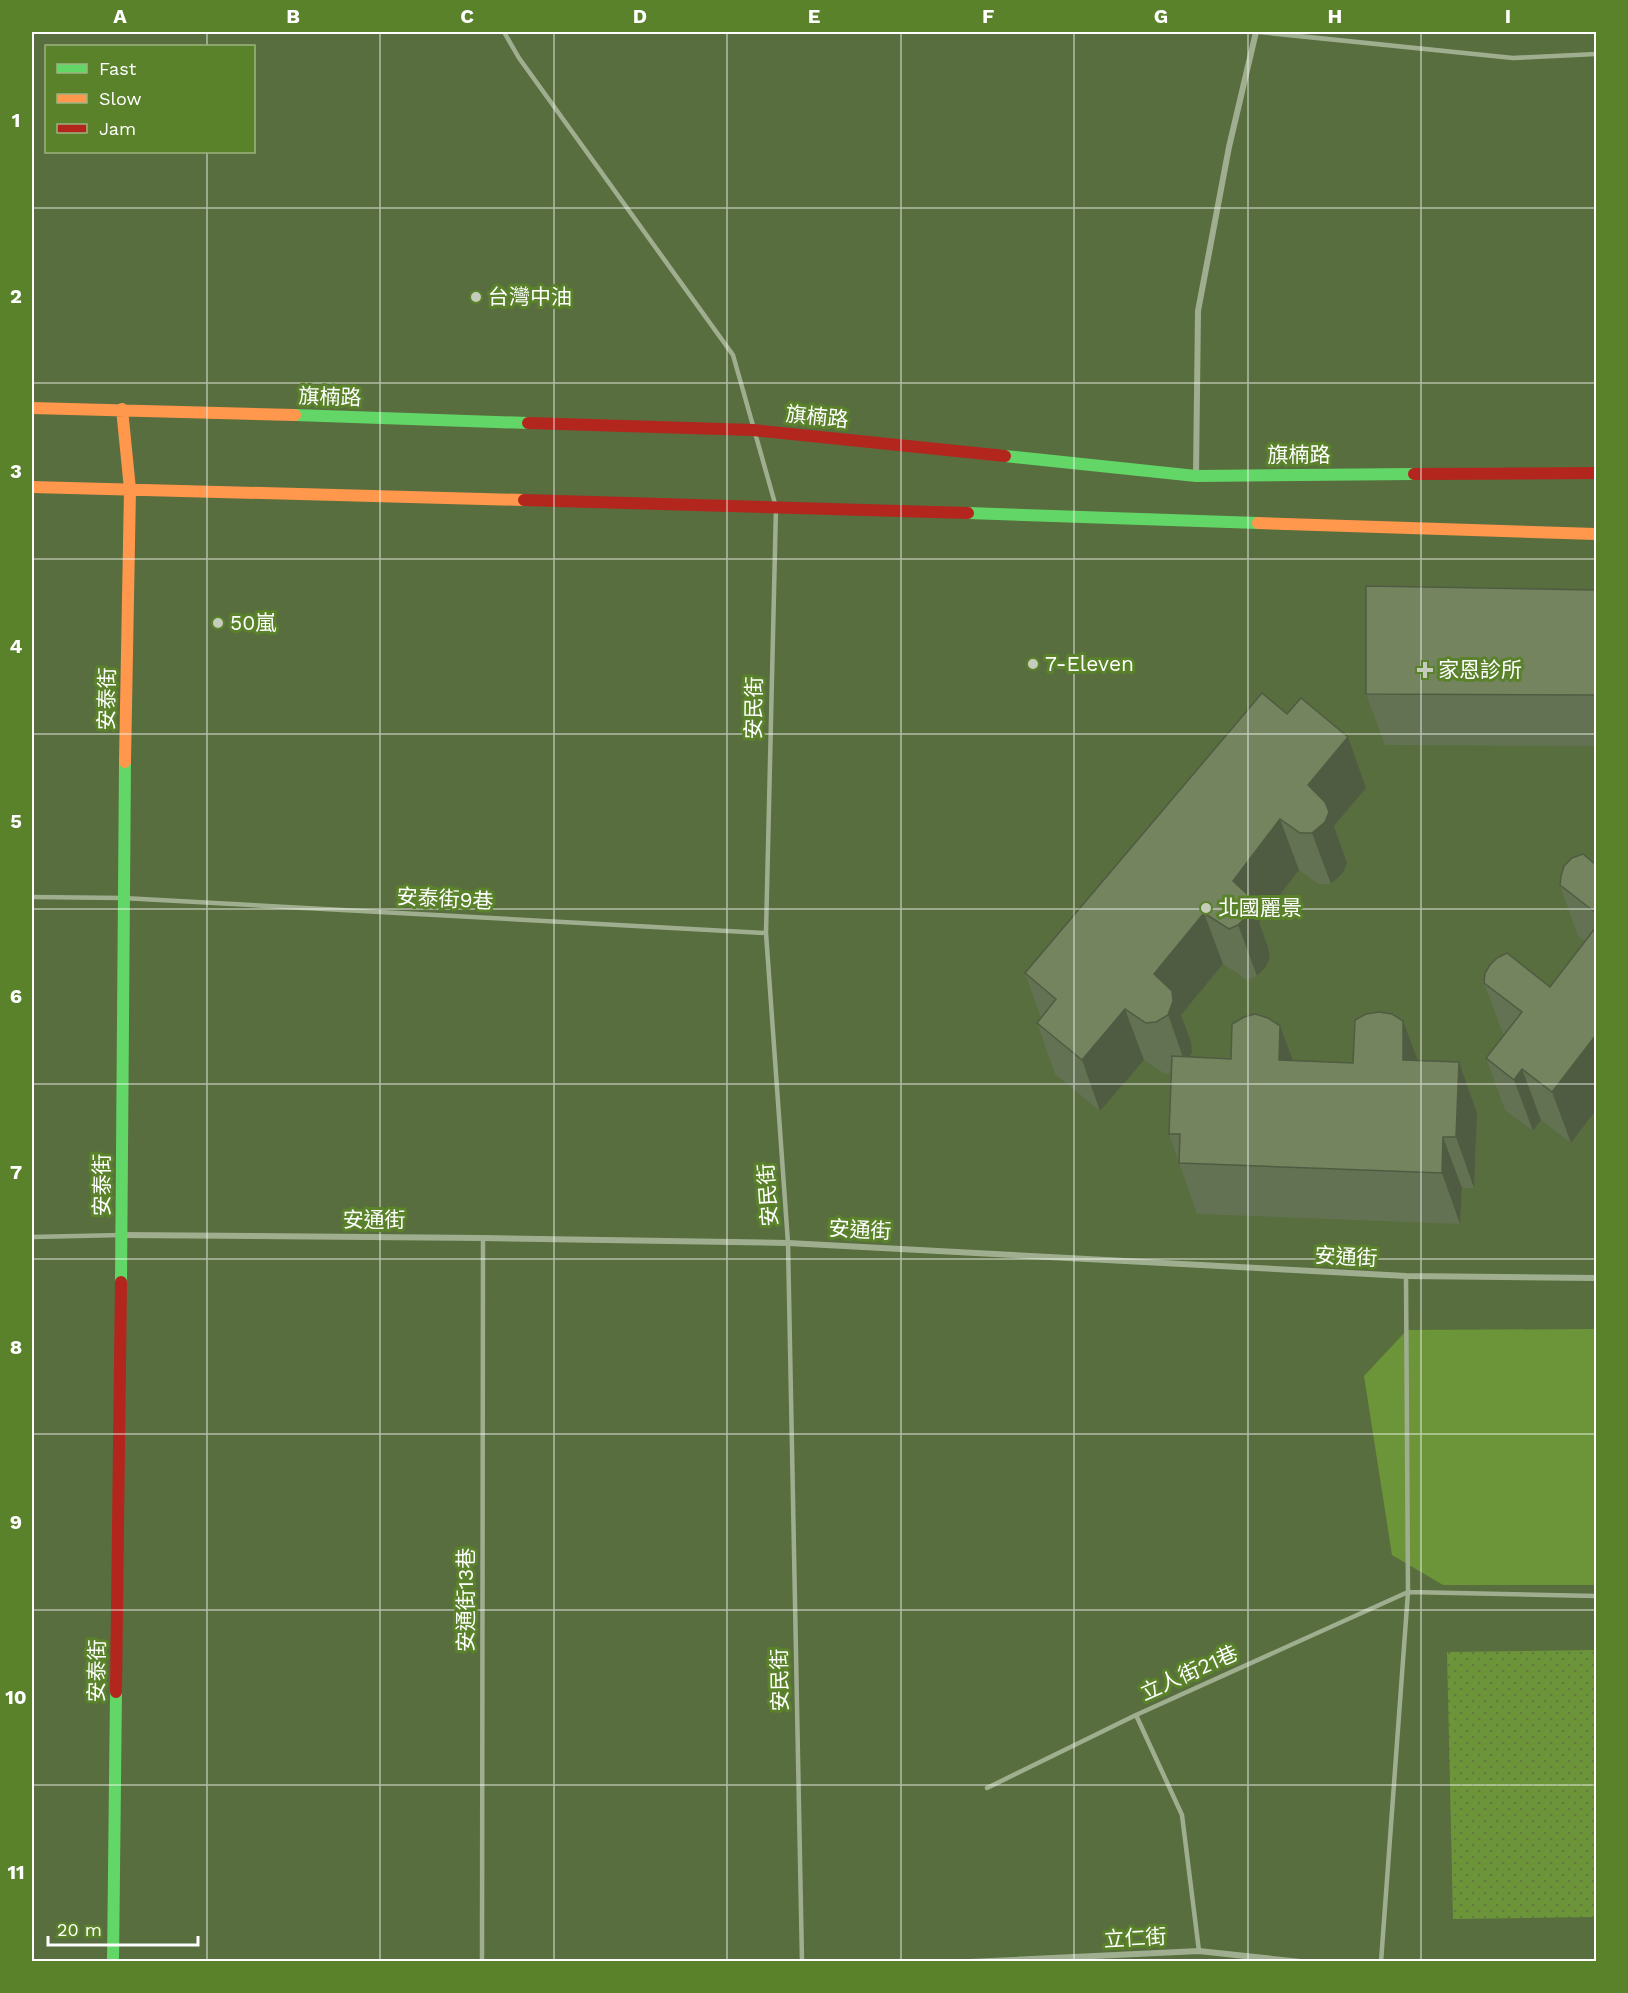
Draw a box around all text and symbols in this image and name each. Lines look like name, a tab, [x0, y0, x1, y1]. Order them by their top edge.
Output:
text: A	[113, 4, 127, 28]
text: B	[286, 4, 300, 28]
text: C	[460, 4, 474, 28]
text: D	[633, 4, 647, 28]
text: E	[808, 4, 820, 28]
text: F	[982, 4, 994, 28]
text: G	[1154, 4, 1168, 28]
text: H	[1328, 4, 1342, 28]
text: I	[1505, 4, 1511, 28]
legend	[45, 45, 255, 153]
text: Fast	[99, 58, 137, 79]
text: Slow	[99, 88, 142, 109]
text: 1	[12, 108, 20, 132]
text: Jam	[99, 118, 136, 139]
text: 2	[10, 284, 22, 308]
place label: 台灣中油	[488, 284, 572, 309]
marker: 台灣中油	[469, 290, 483, 304]
street label: 旗楠路	[298, 383, 362, 410]
street label: 旗楠路	[784, 401, 850, 432]
street label: 旗楠路	[1268, 442, 1331, 467]
text: 3	[10, 459, 22, 483]
place label: 50嵐	[230, 610, 276, 635]
marker: 50嵐	[211, 616, 225, 630]
text: 4	[10, 634, 23, 658]
place label: 7-Eleven	[1045, 651, 1134, 676]
marker: 7-Eleven	[1026, 657, 1040, 671]
place label: 家恩診所	[1438, 657, 1522, 682]
marker: 家恩診所	[1416, 661, 1434, 679]
street label: 安泰街	[93, 667, 120, 731]
street label: 安民街	[740, 676, 767, 740]
text: 5	[10, 809, 22, 833]
street label: 安泰街9巷	[396, 883, 494, 914]
place label: 北國麗景	[1218, 895, 1302, 920]
marker: 北國麗景	[1199, 901, 1213, 915]
text: 6	[10, 984, 22, 1008]
street label: 安泰街	[89, 1154, 114, 1217]
text: 7	[10, 1160, 22, 1184]
street label: 安民街	[753, 1163, 782, 1227]
street label: 安通街	[343, 1207, 406, 1232]
street label: 安通街	[828, 1215, 892, 1244]
street label: 安通街	[1314, 1242, 1378, 1271]
text: 8	[10, 1335, 22, 1359]
text: 9	[10, 1510, 22, 1534]
street label: 安通街13巷	[453, 1548, 478, 1652]
street label: 安泰街	[83, 1639, 110, 1703]
street label: 立人街21巷	[1136, 1640, 1242, 1705]
street label: 安民街	[766, 1648, 793, 1712]
text: 10	[5, 1685, 27, 1709]
text: 11	[7, 1860, 25, 1884]
scale bar	[48, 1909, 198, 1947]
text: 20 m	[57, 1919, 102, 1940]
street label: 立仁街	[1103, 1923, 1167, 1952]

